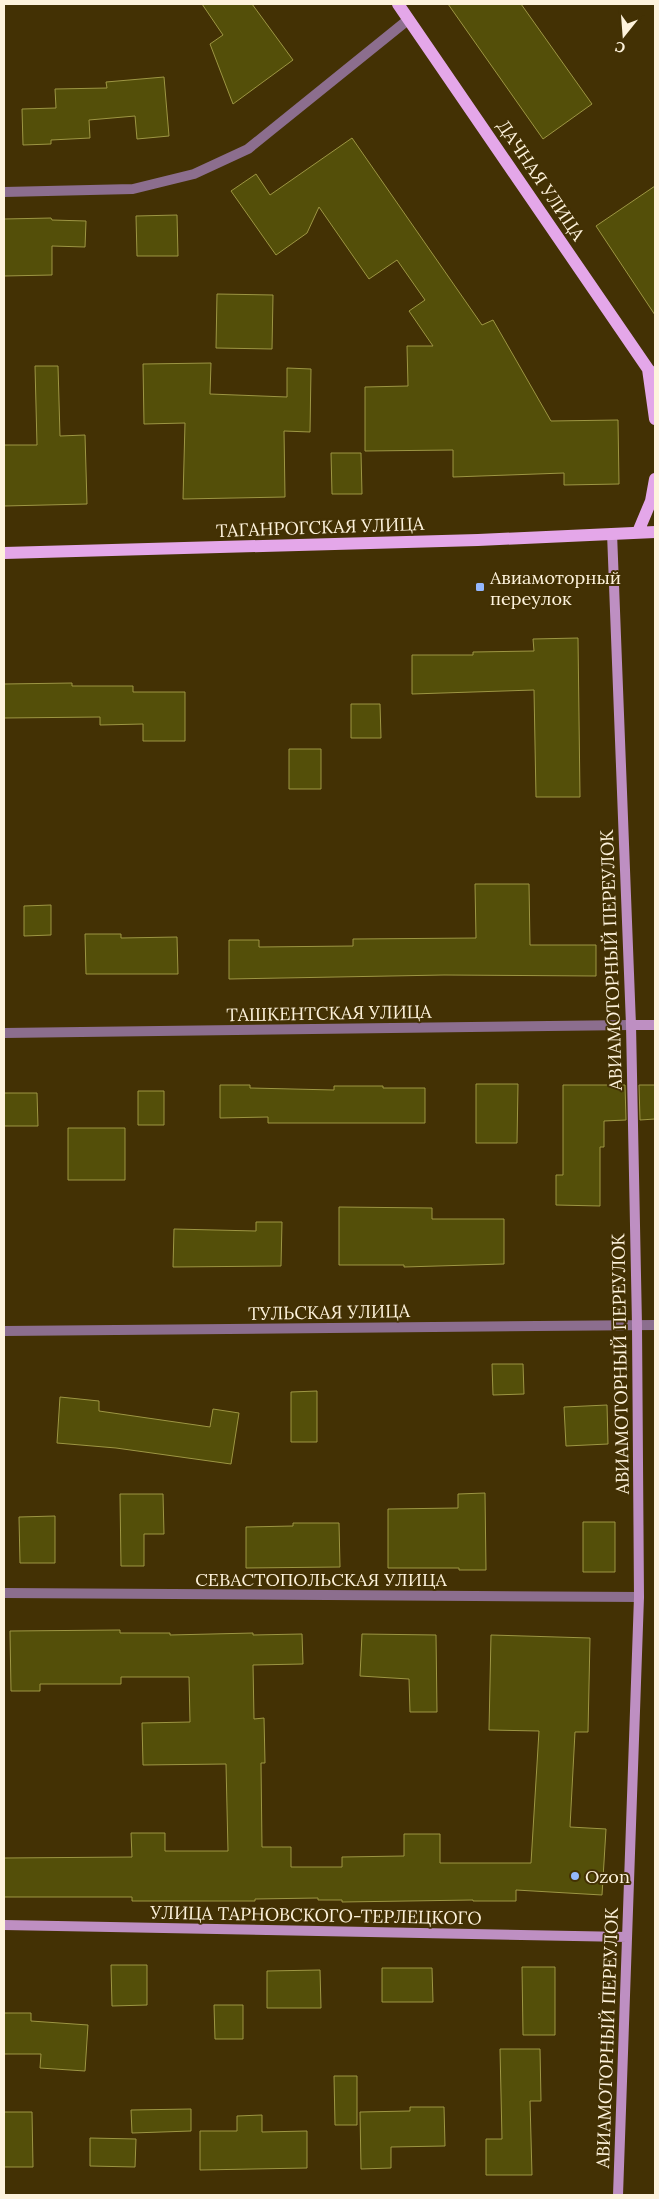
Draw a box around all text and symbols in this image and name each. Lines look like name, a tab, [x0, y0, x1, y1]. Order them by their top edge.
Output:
north arrow	[599, 10, 649, 60]
text: С	[613, 37, 627, 57]
street label: ДАЧНАЯ УЛИЦА	[492, 115, 590, 246]
street label: ТАГАНРОГСКАЯ УЛИЦА	[216, 512, 425, 542]
place label: Авиамоторный переулок	[489, 566, 621, 610]
marker: Авиамоторный переулок	[474, 581, 486, 593]
street label: АВИАМОТОРНЫЙ ПЕРЕУЛОК	[595, 829, 627, 1092]
street label: ТАШКЕНТСКАЯ УЛИЦА	[226, 1000, 432, 1026]
street label: АВИАМОТОРНЫЙ ПЕРЕУЛОК	[606, 1233, 634, 1496]
street label: ТУЛЬСКАЯ УЛИЦА	[248, 1299, 411, 1325]
street label: СЕВАСТОПОЛЬСКАЯ УЛИЦА	[195, 1568, 447, 1591]
place label: Ozon	[585, 1865, 630, 1888]
marker: Ozon	[569, 1870, 581, 1882]
street label: УЛИЦА ТАРНОВСКОГО-ТЕРЛЕЦКОГО	[149, 1901, 482, 1929]
street label: АВИАМОТОРНЫЙ ПЕРЕУЛОК	[591, 1907, 623, 2170]

